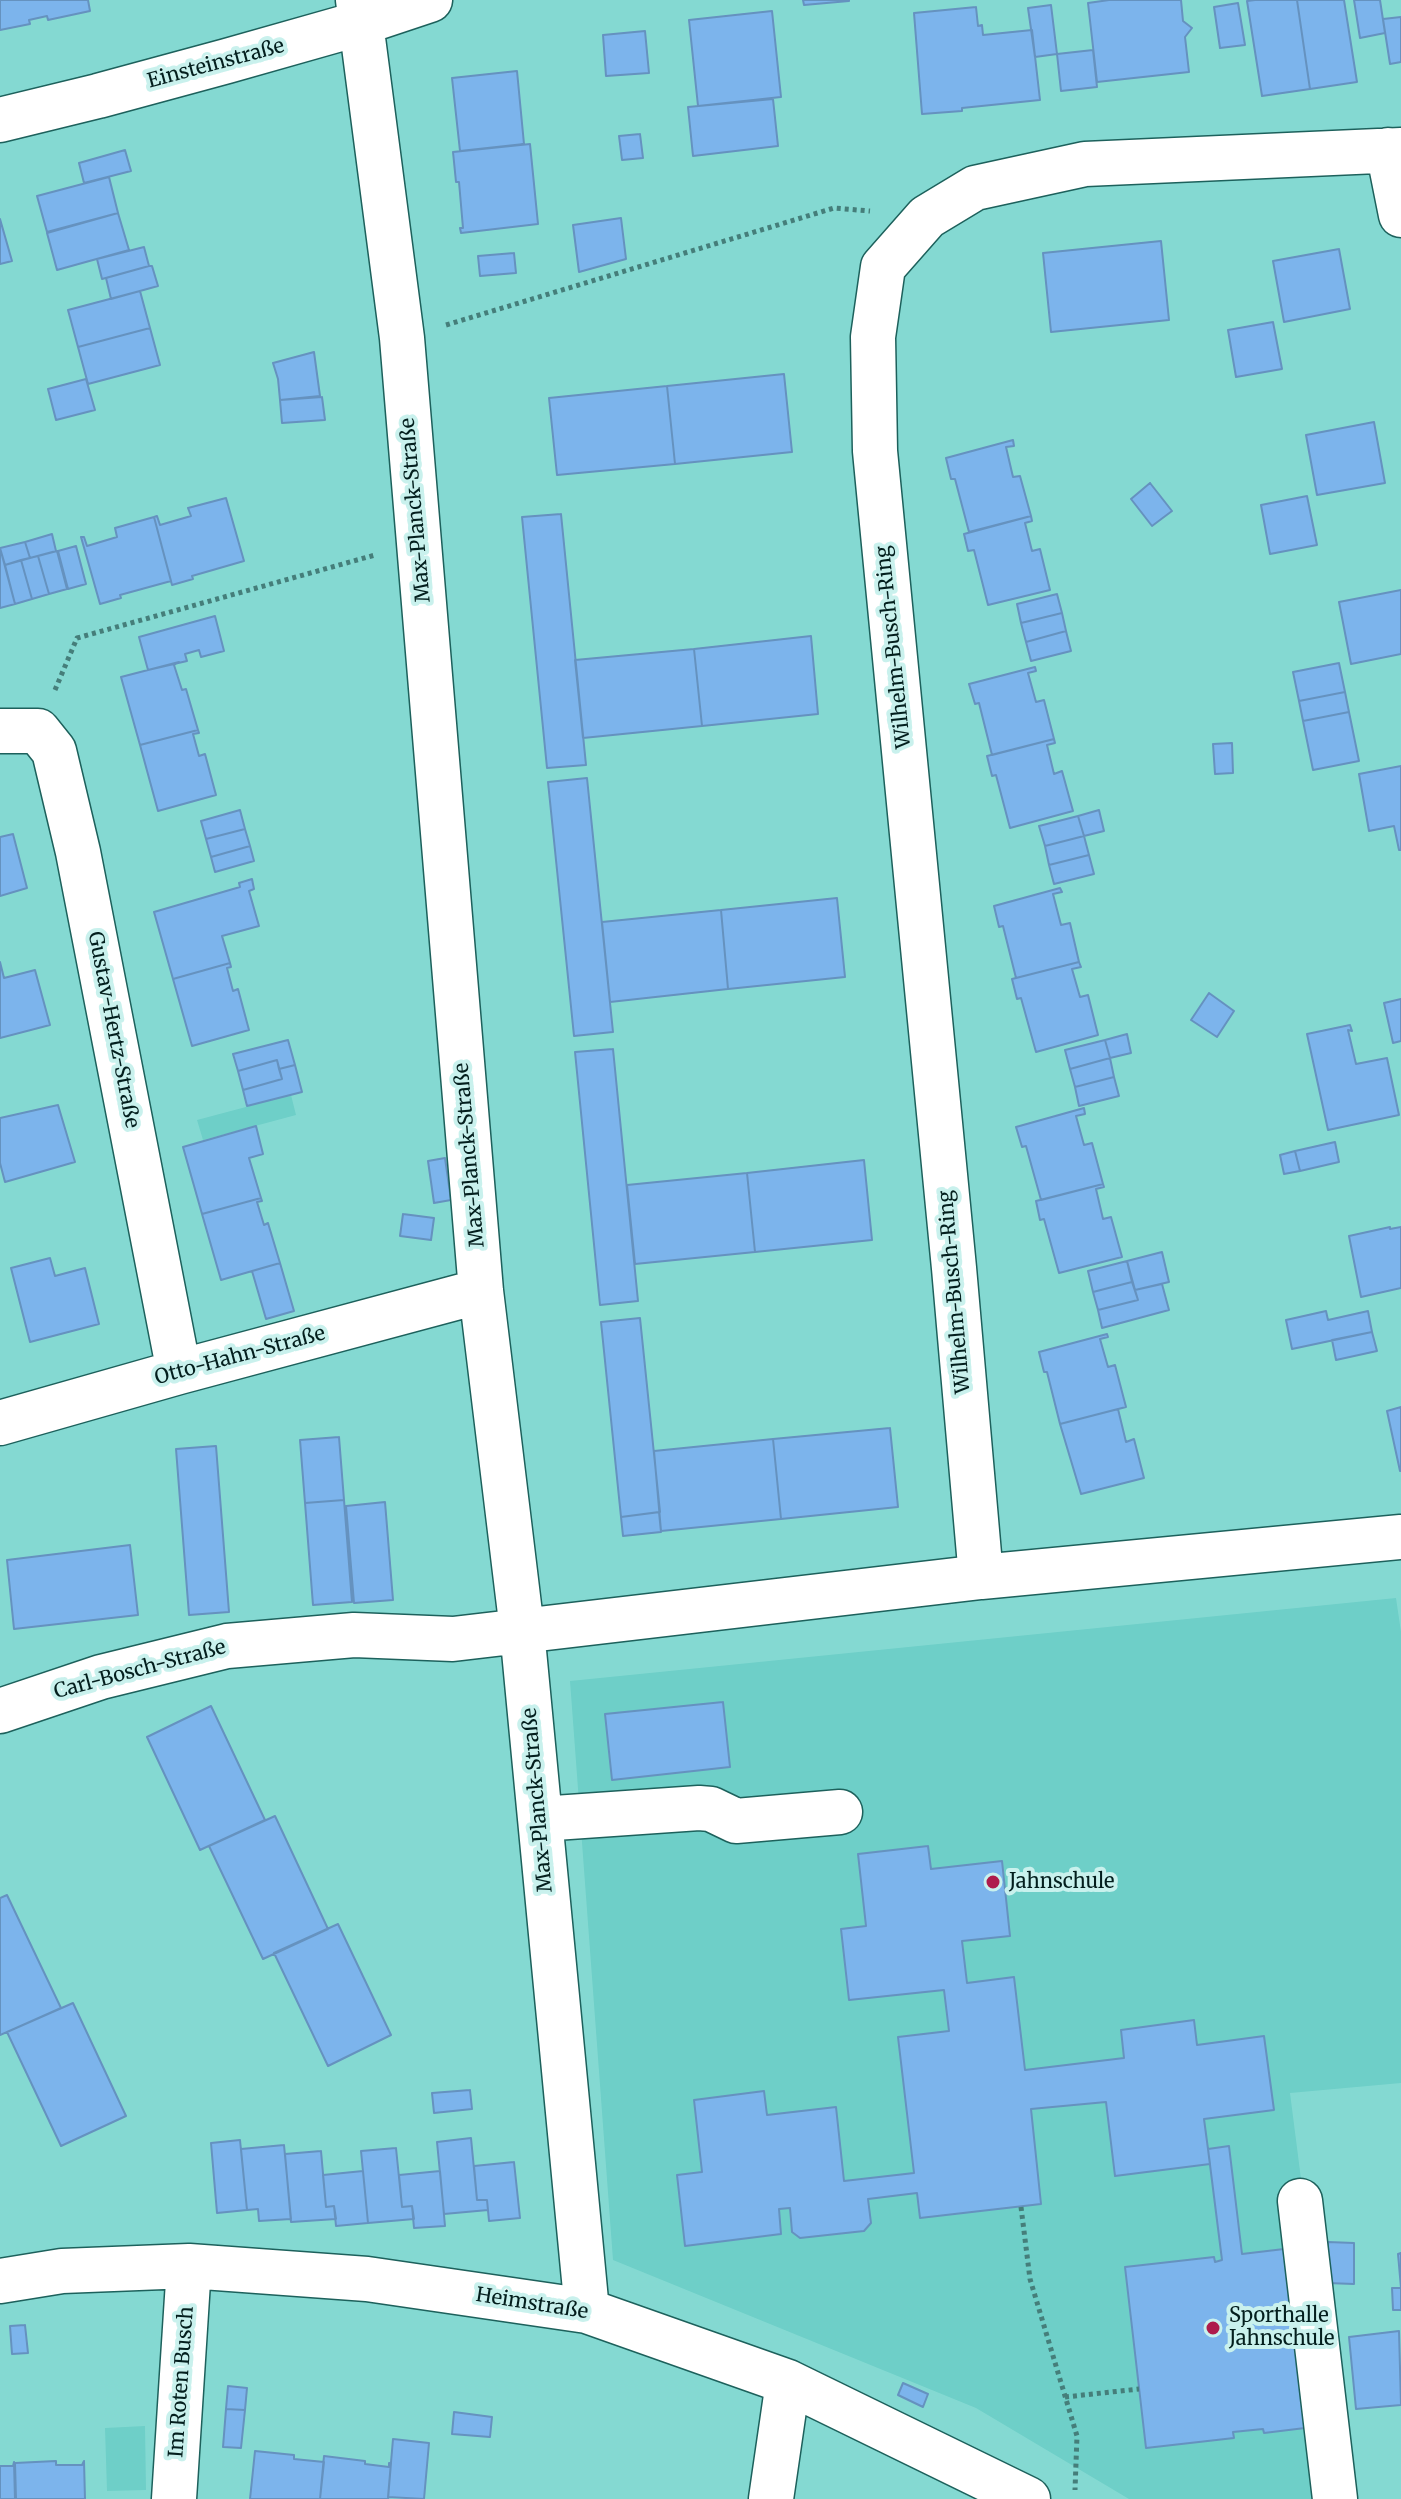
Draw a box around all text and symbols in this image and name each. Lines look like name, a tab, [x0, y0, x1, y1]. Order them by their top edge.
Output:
street label: Einsteinstraße	[145, 34, 287, 94]
street label: Max-Planck-Straße	[396, 417, 436, 603]
street label: Wilhelm-Busch-Ring	[871, 544, 917, 750]
street label: Gustav-Hertz-Straße	[82, 930, 144, 1130]
street label: Max-Planck-Straße	[450, 1062, 490, 1248]
street label: Wilhelm-Busch-Ring	[934, 1189, 976, 1395]
street label: Otto-Hahn-Straße	[152, 1322, 328, 1390]
street label: Carl-Bosch-Straße	[51, 1636, 229, 1704]
street label: Max-Planck-Straße	[518, 1707, 558, 1893]
place label: Jahnschule	[1009, 1870, 1115, 1894]
marker: Jahnschule	[984, 1873, 1002, 1891]
street label: Heimstraße	[474, 2283, 590, 2325]
place label: Sporthalle Jahnschule	[1229, 2304, 1335, 2351]
street label: Im Roten Busch	[165, 2305, 199, 2459]
marker: Sporthalle Jahnschule	[1204, 2319, 1222, 2337]

